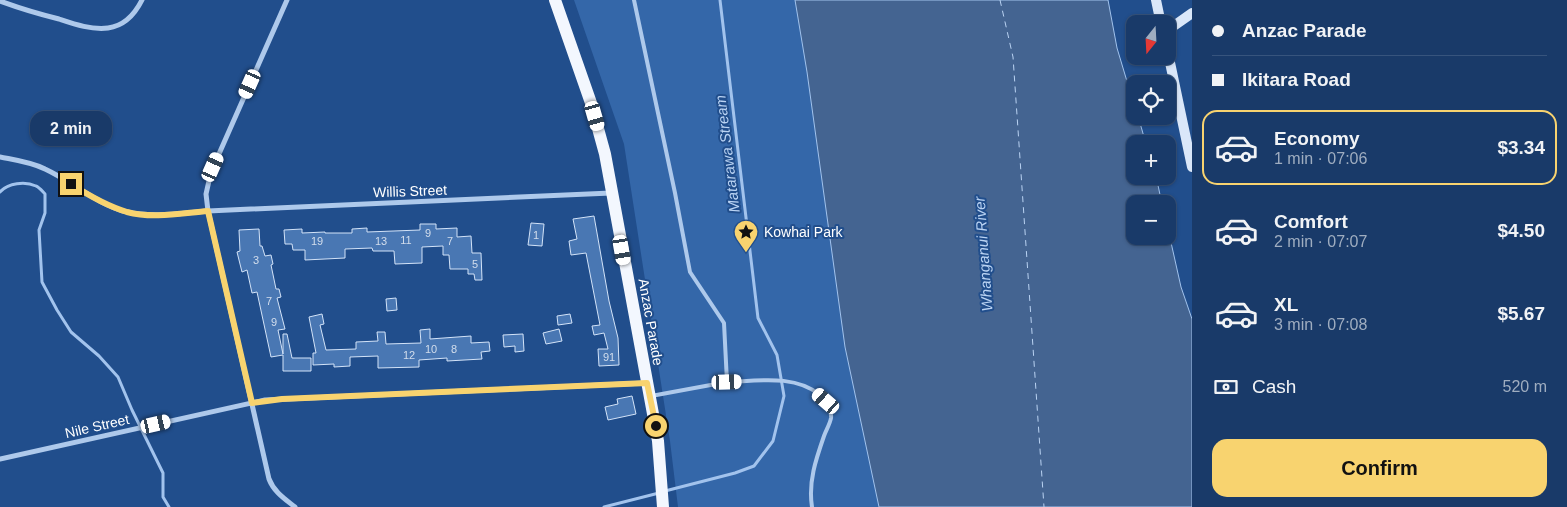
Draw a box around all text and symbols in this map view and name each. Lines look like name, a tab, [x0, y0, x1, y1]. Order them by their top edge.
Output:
north arrow	[1126, 15, 1176, 65]
map controls	[1126, 15, 1176, 245]
text: Anzac Parade	[1242, 20, 1367, 41]
car	[237, 67, 262, 101]
text: Ikitara Road	[1242, 69, 1351, 90]
button: locate	[1126, 75, 1176, 125]
water label: Matarawa Stream	[711, 94, 743, 214]
car	[583, 100, 606, 132]
callout: 2 min	[30, 111, 112, 146]
text: 2 min	[50, 120, 92, 137]
icon: car	[1214, 125, 1259, 170]
text: Economy	[1274, 128, 1360, 149]
button: +	[1126, 135, 1176, 185]
text: $3.34	[1497, 137, 1545, 158]
car	[200, 150, 225, 184]
text: 1 min · 07:06	[1274, 150, 1367, 167]
route end	[60, 173, 82, 195]
street label: Willis Street	[373, 182, 447, 200]
water label: Whanganui River	[970, 195, 995, 312]
button: −	[1126, 195, 1176, 245]
icon: car	[1214, 208, 1259, 253]
text: Comfort	[1274, 211, 1348, 232]
place icon: Kowhai Park	[733, 219, 759, 253]
text: $4.50	[1497, 220, 1545, 241]
place label: Kowhai Park	[764, 224, 844, 240]
house number: 9	[425, 227, 431, 239]
house number: 1	[533, 229, 539, 241]
text: 2 min · 07:07	[1274, 233, 1367, 250]
house number: 11	[400, 234, 412, 246]
car	[612, 234, 631, 266]
house number: 19	[311, 235, 323, 247]
house number: 13	[375, 235, 387, 247]
house number: 7	[447, 235, 453, 247]
house number: 3	[253, 254, 259, 266]
house number: 5	[472, 258, 478, 270]
street label: Anzac Parade	[635, 277, 667, 367]
icon: car	[1214, 291, 1259, 336]
text: XL	[1274, 294, 1298, 315]
house number: 7	[266, 295, 272, 307]
text: $5.67	[1497, 303, 1545, 324]
house number: 9	[271, 316, 277, 328]
text: 3 min · 07:08	[1274, 316, 1367, 333]
house number: 10	[425, 343, 437, 355]
house number: 8	[451, 343, 457, 355]
house number: 12	[403, 349, 415, 361]
house number: 91	[603, 351, 615, 363]
icon: cash	[1212, 373, 1240, 401]
car	[711, 374, 742, 390]
text: Cash	[1252, 376, 1296, 397]
text: 520 m	[1503, 378, 1547, 395]
car	[809, 385, 842, 417]
street label: Nile Street	[63, 411, 131, 441]
car	[139, 413, 172, 435]
route start	[645, 415, 667, 437]
button: Confirm	[1212, 439, 1547, 497]

